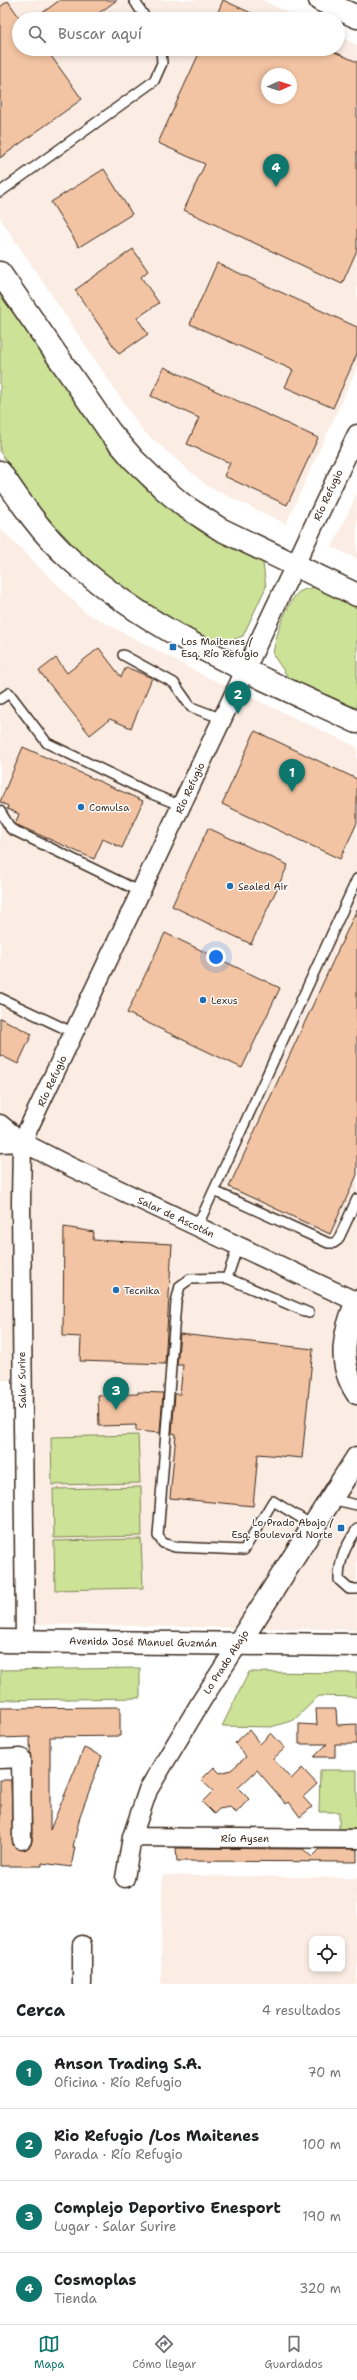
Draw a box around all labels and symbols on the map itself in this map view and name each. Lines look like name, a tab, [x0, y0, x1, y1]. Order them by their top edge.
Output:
north arrow	[261, 68, 297, 104]
pin: 4	[263, 154, 289, 187]
street label: Río Refugio	[310, 467, 346, 523]
place label: Los Maitenes / Esq. Río Refugio	[181, 635, 259, 660]
marker: Los Maitenes / Esq. Río Refugio	[168, 642, 178, 652]
pin: 2	[225, 681, 251, 714]
pin: 1	[279, 759, 305, 792]
street label: Río Refugio	[172, 760, 208, 816]
place label: Comulsa	[89, 801, 130, 814]
marker: Comulsa	[76, 802, 86, 812]
place label: Sealed Air	[238, 880, 288, 893]
marker: Sealed Air	[225, 881, 235, 891]
your location	[206, 947, 226, 967]
place label: Lexus	[211, 994, 238, 1007]
marker: Lexus	[198, 995, 208, 1005]
street label: Río Refugio	[34, 1053, 70, 1109]
street label: Salar de Ascotán	[135, 1193, 217, 1241]
place label: Tecnika	[124, 1284, 161, 1297]
marker: Tecnika	[111, 1285, 121, 1295]
street label: Salar Surire	[15, 1351, 29, 1408]
pin: 3	[103, 1377, 129, 1410]
place label: Lo Prado Abajo / Esq. Boulevard Norte	[231, 1516, 334, 1541]
marker: Lo Prado Abajo / Esq. Boulevard Norte	[336, 1523, 346, 1533]
street label: Lo Prado Abajo	[200, 1627, 252, 1697]
street label: Avenida José Manuel Guzmán	[69, 1634, 217, 1650]
street label: Río Aysen	[221, 1832, 269, 1845]

